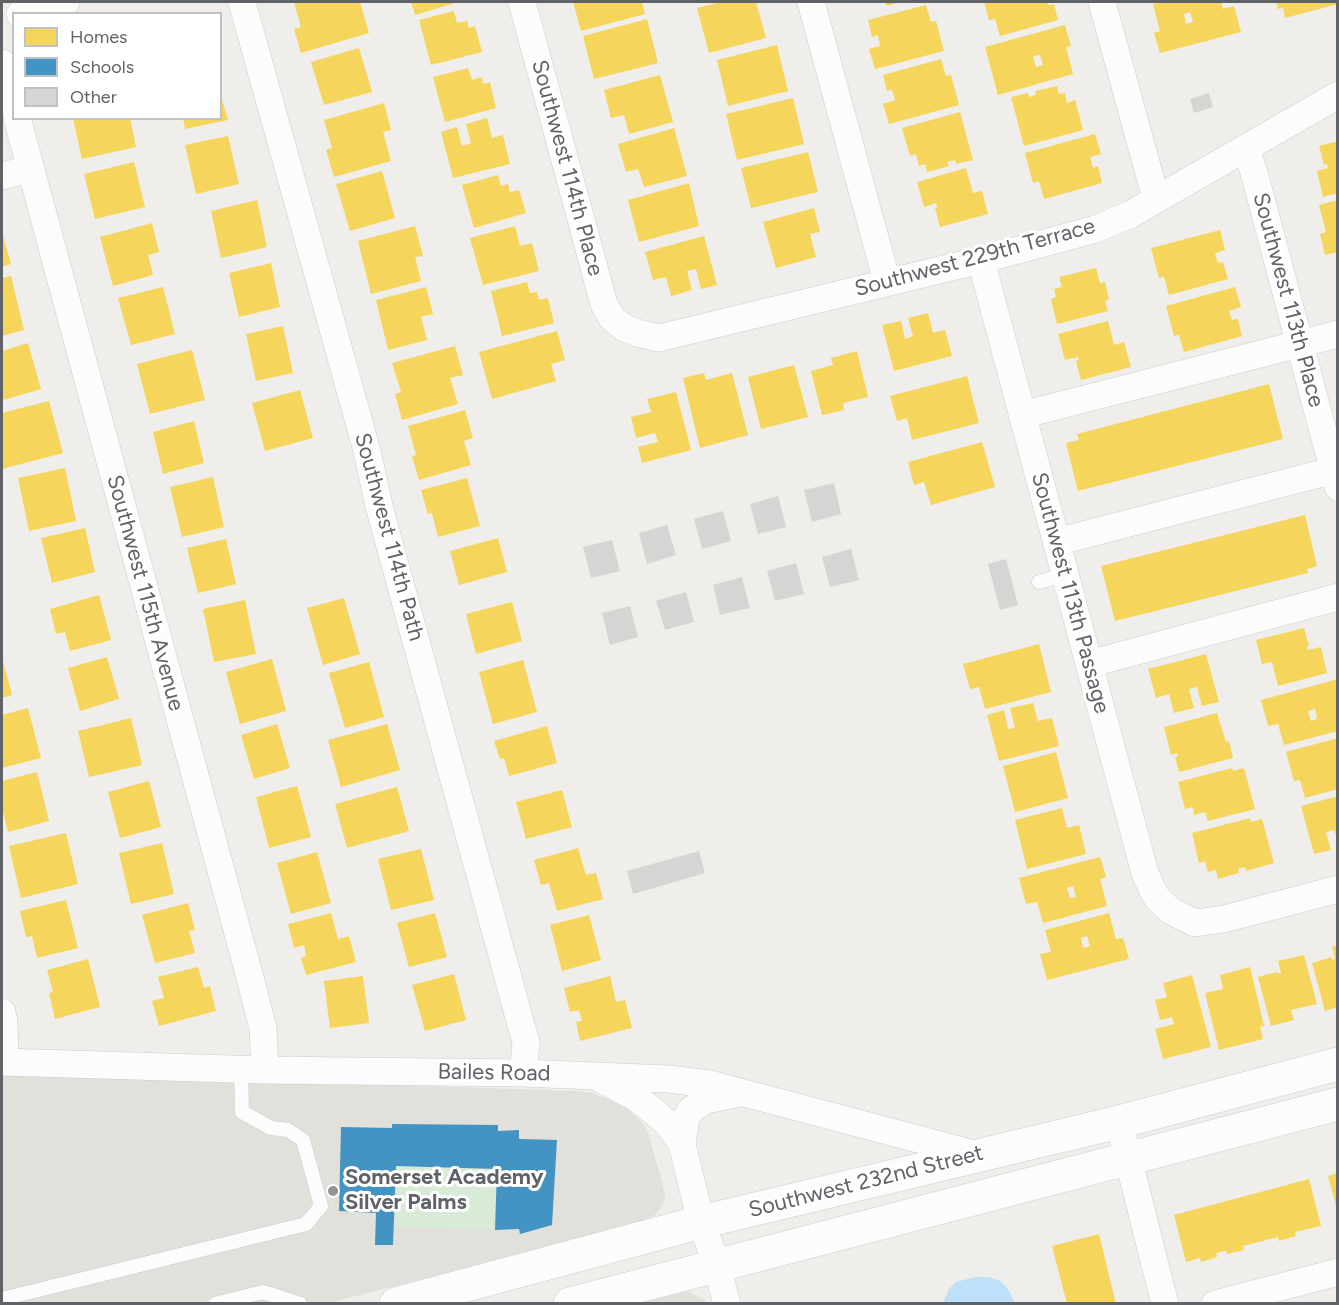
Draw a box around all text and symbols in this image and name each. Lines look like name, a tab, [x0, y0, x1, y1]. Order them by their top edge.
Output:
legend	[12, 12, 222, 120]
text: Homes	[70, 26, 128, 48]
text: Schools	[70, 56, 134, 78]
street label: Southwest 114th Place	[525, 57, 609, 279]
text: Other	[70, 86, 117, 108]
street label: Southwest 113th Place	[1247, 190, 1329, 410]
street label: Southwest 229th Terrace	[852, 213, 1098, 303]
street label: Southwest 114th Path	[349, 430, 429, 644]
street label: Southwest 113th Passage	[1025, 470, 1115, 716]
street label: Southwest 115th Avenue	[101, 472, 189, 714]
street label: Bailes Road	[437, 1059, 551, 1087]
street label: Southwest 232nd Street	[746, 1140, 986, 1224]
place label: Somerset Academy Silver Palms	[345, 1165, 543, 1216]
marker: Somerset Academy Silver Palms	[326, 1184, 340, 1198]

